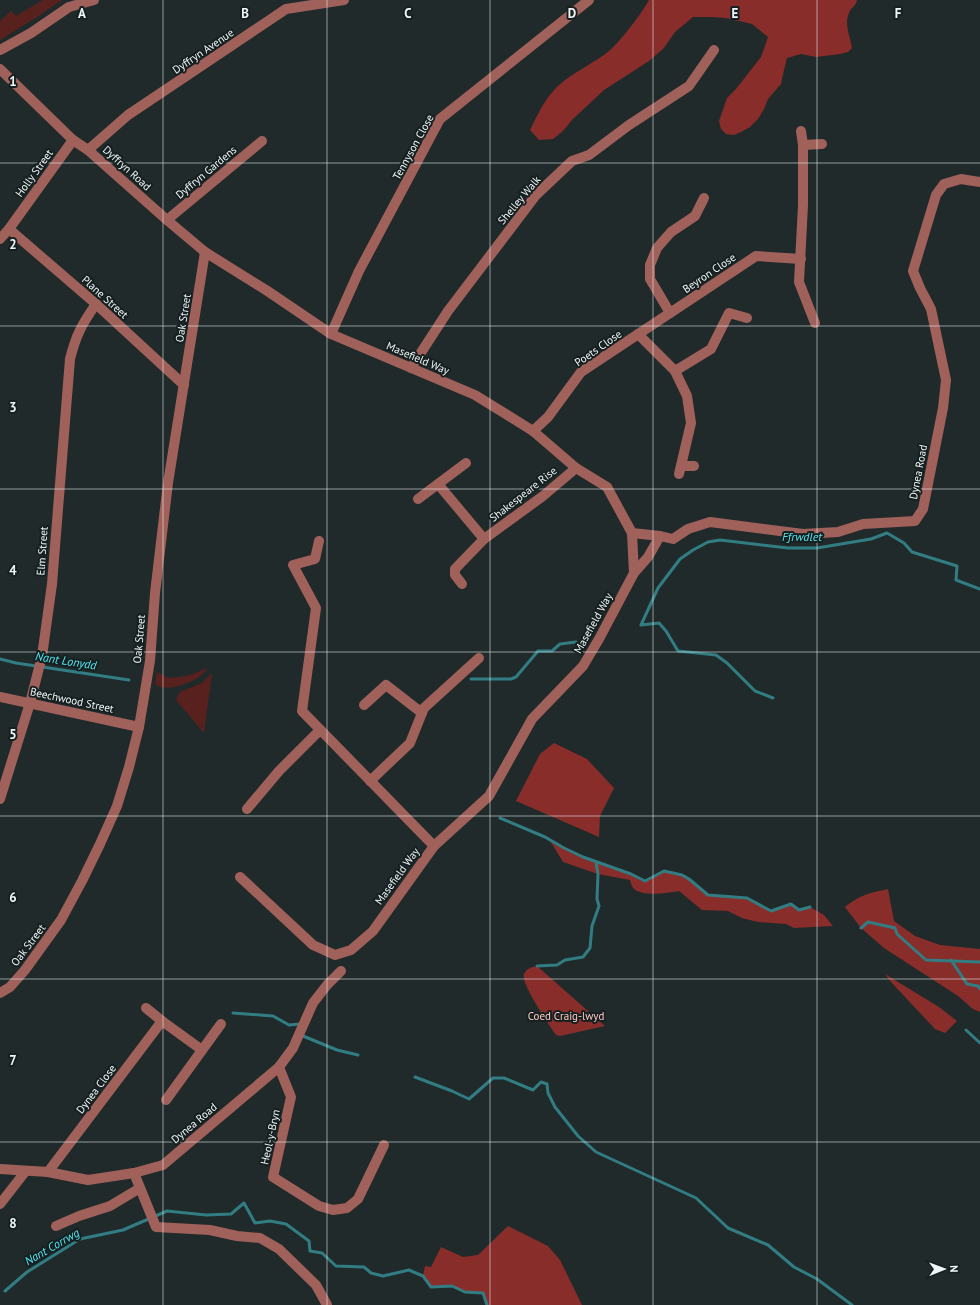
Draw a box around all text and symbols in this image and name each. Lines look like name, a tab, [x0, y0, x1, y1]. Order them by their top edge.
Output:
text: A	[78, 5, 86, 22]
text: B	[241, 5, 249, 22]
text: C	[404, 5, 412, 22]
text: D	[568, 5, 576, 22]
text: E	[732, 5, 739, 22]
text: F	[895, 5, 902, 22]
street label: Dyffryn Avenue	[170, 25, 237, 77]
text: 1	[9, 73, 17, 90]
street label: Tennyson Close	[389, 112, 437, 182]
street label: Dyffryn Gardens	[173, 142, 240, 201]
street label: Dyffryn Road	[100, 143, 154, 193]
street label: Holly Street	[12, 146, 56, 200]
street label: Shelley Walk	[495, 172, 544, 227]
text: 2	[9, 236, 17, 253]
street label: Beyron Close	[680, 250, 739, 296]
street label: Plane Street	[79, 273, 131, 322]
street label: Oak Street	[172, 292, 194, 343]
street label: Poets Close	[572, 327, 625, 369]
street label: Masefield Way	[384, 338, 452, 378]
text: 3	[9, 399, 17, 416]
street label: Dynea Road	[906, 443, 930, 501]
street label: Shakespeare Rise	[487, 463, 560, 525]
street label: Elm Street	[33, 526, 51, 576]
water label: Ffrwdlet	[782, 529, 823, 544]
text: 4	[9, 562, 17, 579]
street label: Masefield Way	[571, 590, 616, 656]
street label: Oak Street	[130, 614, 148, 664]
water label: Nant Lonydd	[34, 648, 99, 673]
street label: Beechwood Street	[29, 684, 115, 716]
text: 5	[9, 726, 17, 743]
street label: Masefield Way	[372, 844, 423, 907]
text: 6	[9, 889, 17, 906]
street label: Oak Street	[8, 921, 48, 969]
park label: Coed Craig-lwyd	[528, 1009, 604, 1023]
text: 7	[9, 1052, 17, 1069]
street label: Dynea Close	[73, 1061, 119, 1116]
street label: Dynea Road	[168, 1100, 220, 1146]
street label: Heol-y-Bryn	[257, 1108, 283, 1166]
text: 8	[9, 1215, 17, 1232]
water label: Nant Corrwg	[22, 1225, 82, 1268]
north arrow	[924, 1249, 964, 1289]
text: N	[947, 1265, 961, 1273]

